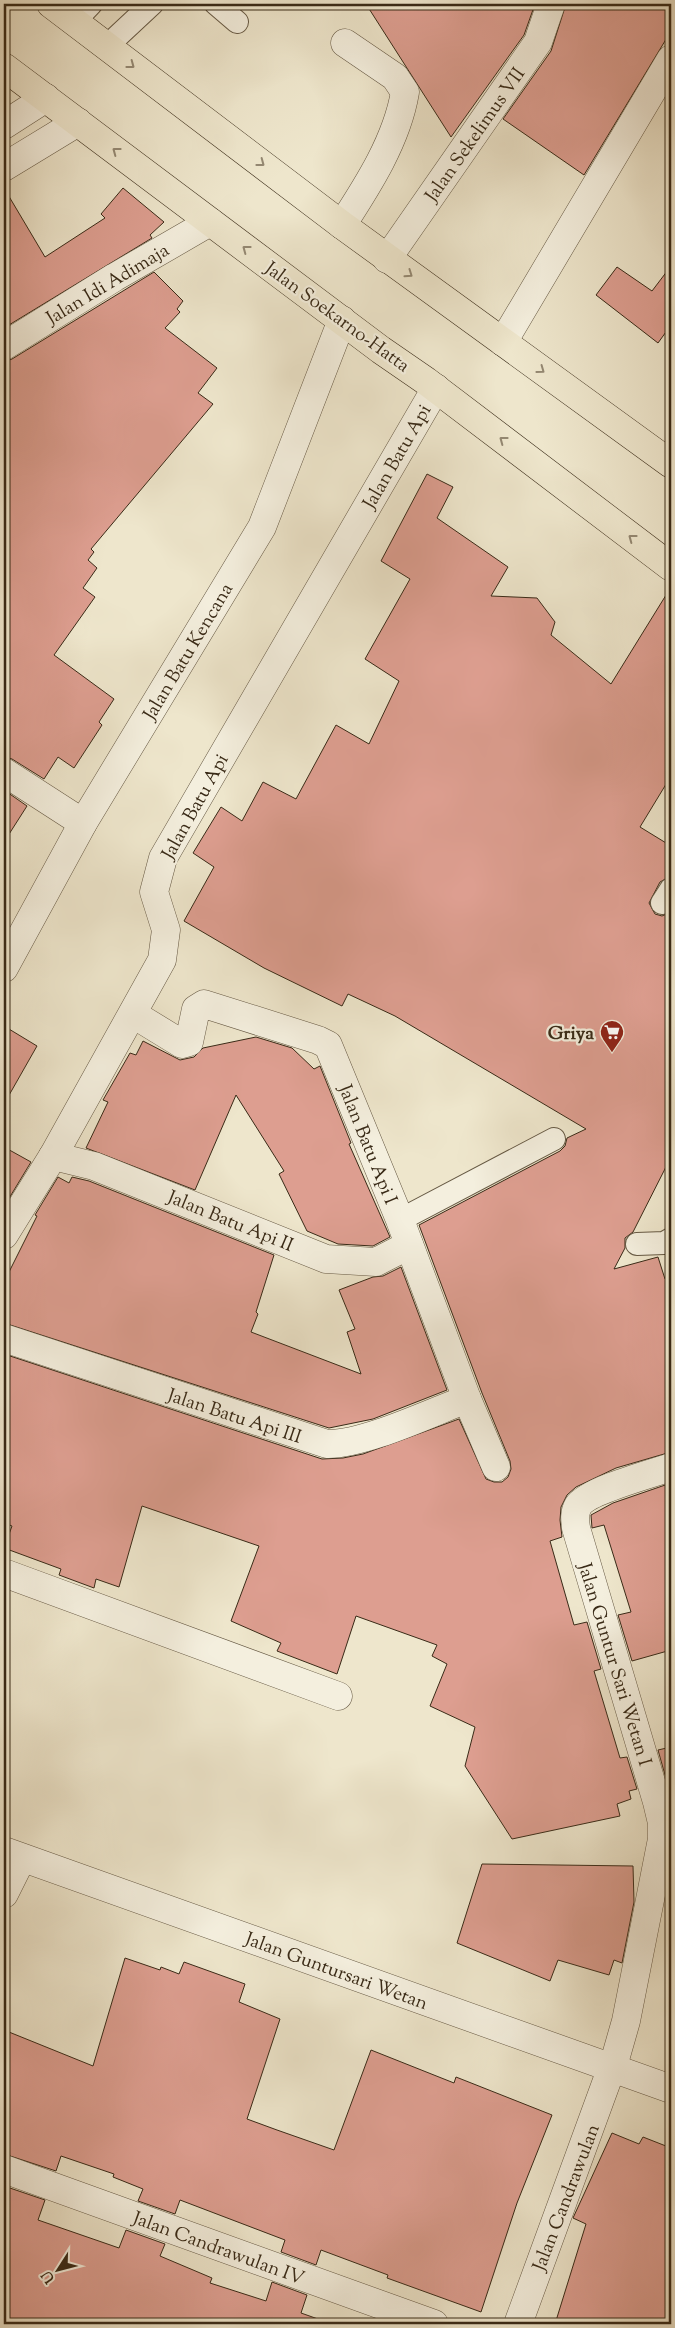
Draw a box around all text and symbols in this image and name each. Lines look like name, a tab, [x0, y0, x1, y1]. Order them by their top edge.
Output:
one-way arrow	[125, 59, 135, 68]
street label: Jalan Sekelimus VII	[419, 63, 533, 209]
one-way arrow	[112, 148, 122, 157]
one-way arrow	[255, 158, 264, 166]
street label: Jalan Idi Adimaja	[41, 238, 175, 333]
one-way arrow	[243, 246, 252, 254]
street label: Jalan Soekarno-Hatta	[258, 256, 415, 380]
one-way arrow	[403, 268, 413, 277]
one-way arrow	[535, 364, 544, 372]
street label: Jalan Batu Api	[357, 400, 439, 515]
one-way arrow	[500, 437, 509, 445]
one-way arrow	[628, 535, 638, 544]
street label: Jalan Batu Kencana	[137, 578, 241, 727]
street label: Jalan Batu Api	[156, 750, 236, 866]
supermarket icon: Griya	[599, 1019, 625, 1053]
place label: Griya	[548, 1021, 594, 1048]
street label: Jalan Batu Api I	[330, 1080, 403, 1209]
street label: Jalan Batu Api II	[162, 1184, 297, 1260]
street label: Jalan Batu Api III	[163, 1383, 305, 1452]
street label: Jalan Guntur Sari Wetan I	[570, 1559, 657, 1770]
street label: Jalan Guntursari Wetan	[240, 1926, 431, 2018]
street label: Jalan Candrawulan	[527, 2121, 608, 2276]
street label: Jalan Candrawulan IV	[128, 2205, 308, 2293]
north arrow	[32, 2246, 82, 2296]
text: U	[37, 2265, 61, 2287]

